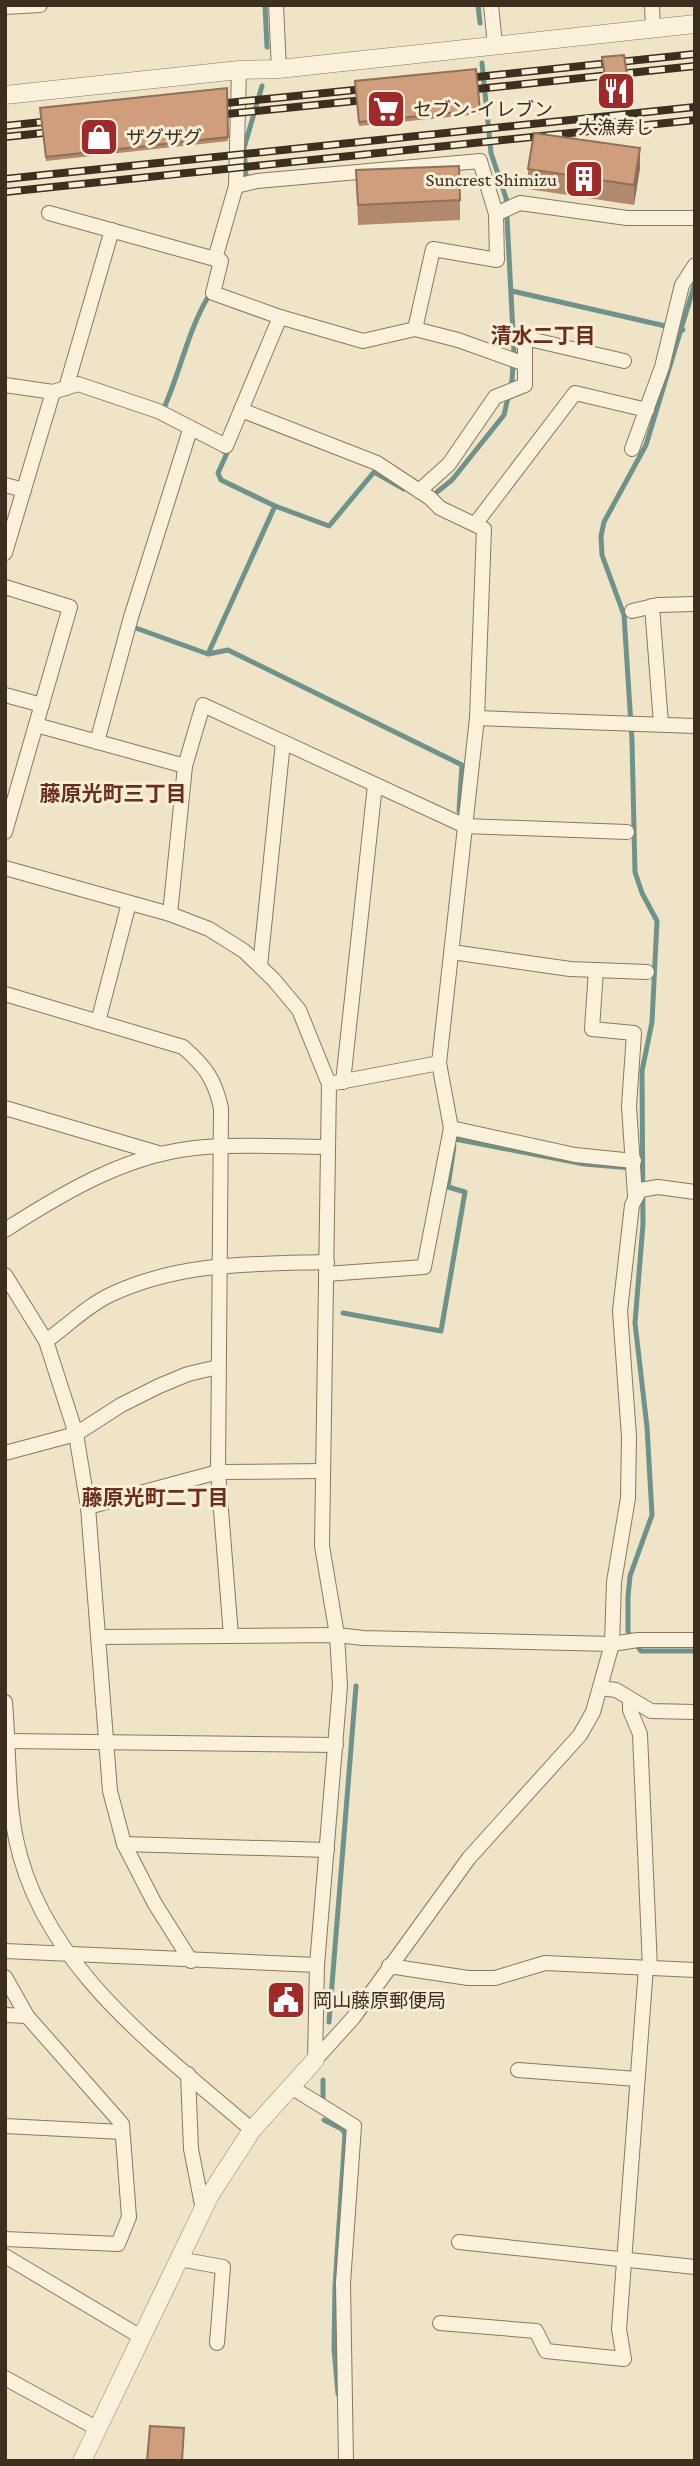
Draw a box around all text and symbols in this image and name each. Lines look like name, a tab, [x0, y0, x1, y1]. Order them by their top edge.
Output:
restaurant icon: 大漁寿し	[595, 70, 637, 112]
supermarket icon: セブン-イレブン	[365, 88, 407, 130]
place label: セブン-イレブン	[413, 99, 553, 120]
shop icon: ザグザグ	[78, 116, 120, 158]
place label: 大漁寿し	[578, 117, 654, 138]
place label: ザグザグ	[126, 127, 202, 148]
building icon: Suncrest Shimizu	[563, 158, 605, 200]
place label: Suncrest Shimizu	[426, 169, 557, 190]
district label: 清水二丁目	[491, 324, 596, 348]
district label: 藤原光町三丁目	[40, 782, 187, 806]
district label: 藤原光町二丁目	[82, 1486, 229, 1510]
public building icon: 岡山藤原郵便局	[265, 1979, 307, 2021]
place label: 岡山藤原郵便局	[313, 1990, 446, 2011]

